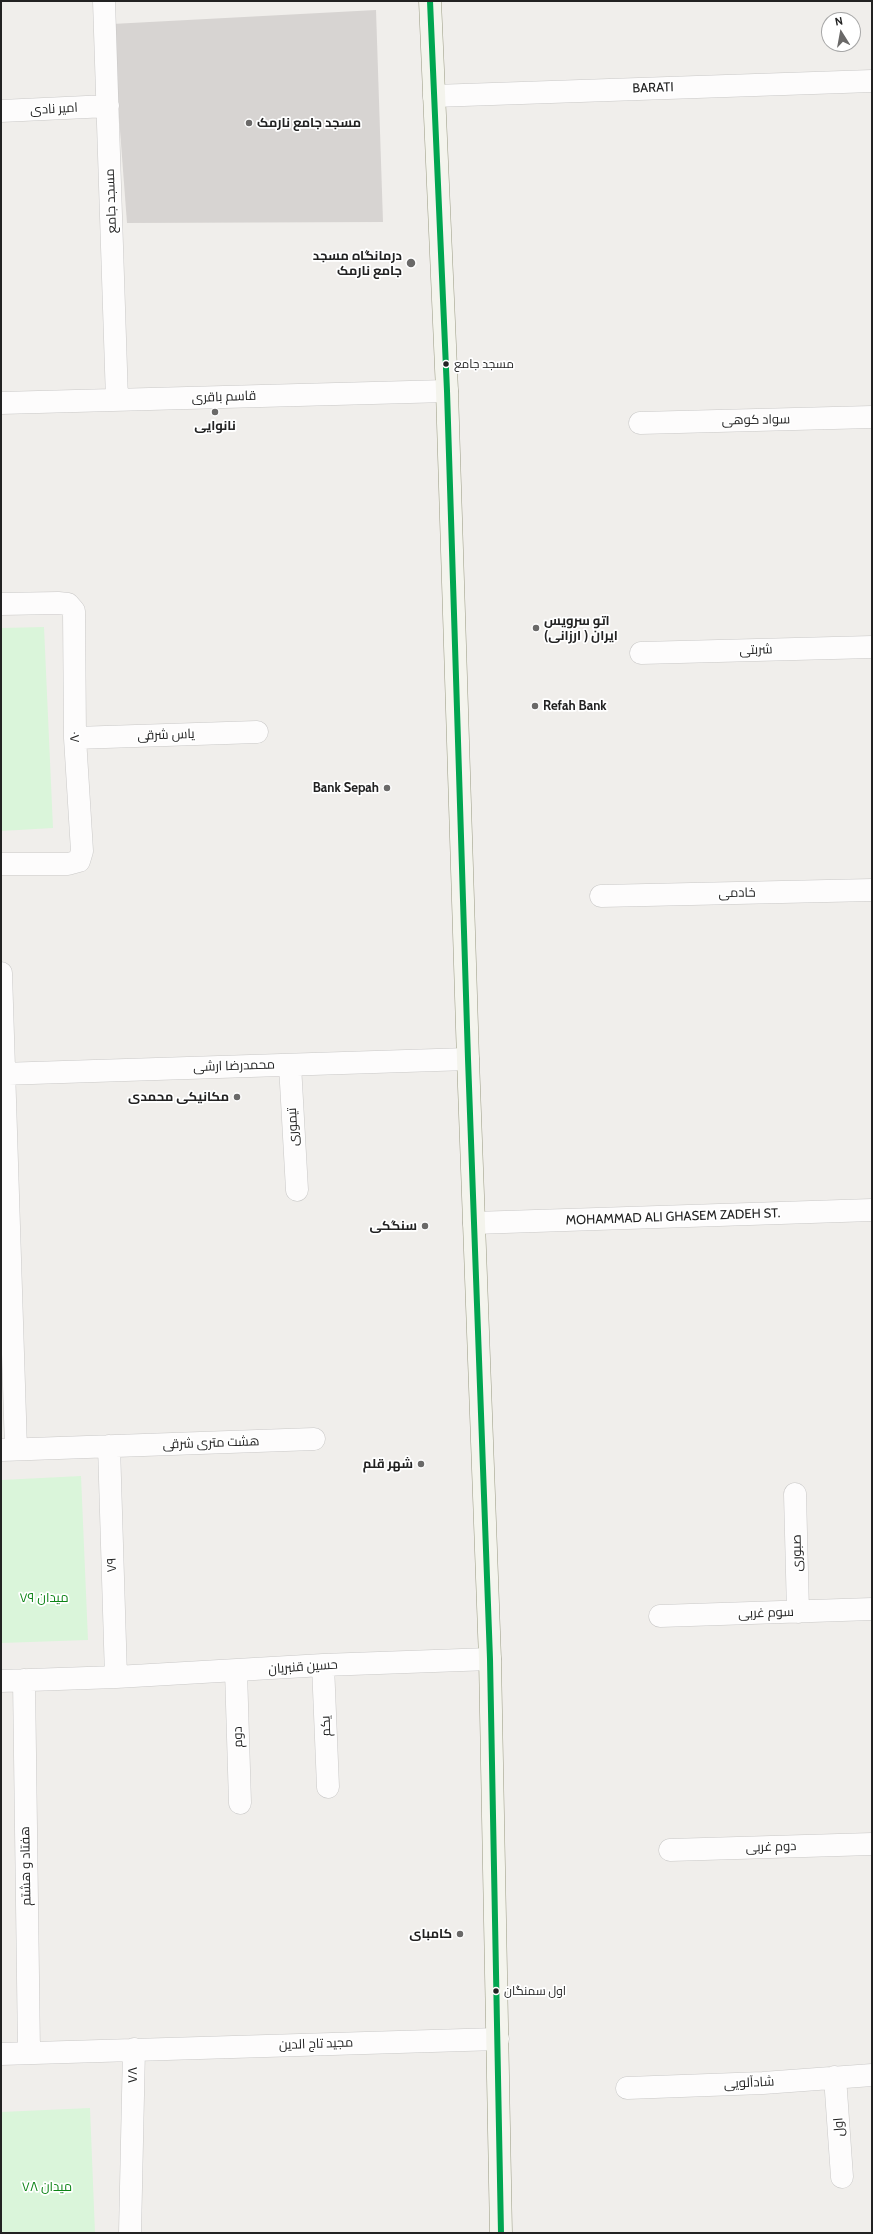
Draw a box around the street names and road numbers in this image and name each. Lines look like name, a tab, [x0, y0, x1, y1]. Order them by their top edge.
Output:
street label: BARATI	[632, 79, 674, 97]
street label: امیر نادی	[30, 100, 78, 118]
street label: مسجد جامع	[102, 168, 120, 234]
street label: قاسم باقری	[191, 388, 257, 406]
street label: سواد کوهی	[722, 412, 790, 428]
street label: شربتی	[739, 642, 773, 658]
street label: یاس شرقی	[137, 726, 195, 744]
street label: ۸۰	[67, 731, 83, 743]
street label: خادمی	[718, 885, 756, 901]
street label: محمدرضا ارشی	[193, 1057, 275, 1075]
street label: تیموری	[284, 1107, 302, 1147]
street label: MOHAMMAD ALI GHASEM ZADEH ST.	[565, 1205, 781, 1229]
street label: هشت متری شرقی	[162, 1434, 260, 1452]
street label: صبوری	[789, 1534, 805, 1572]
street label: ۷۹	[104, 1557, 120, 1573]
street label: سوم غربی	[738, 1604, 794, 1622]
street label: حسین قنبریان	[268, 1657, 338, 1677]
street label: یکم	[318, 1715, 334, 1737]
street label: دوم	[230, 1726, 246, 1748]
street label: هفتاد و هشتم	[18, 1826, 34, 1906]
street label: دوم غربی	[745, 1838, 797, 1856]
street label: مجید تاج الدین	[279, 2035, 353, 2053]
street label: ۷۸	[125, 2067, 141, 2083]
street label: شادآلویی	[723, 2074, 775, 2092]
street label: اول	[831, 2117, 847, 2137]

